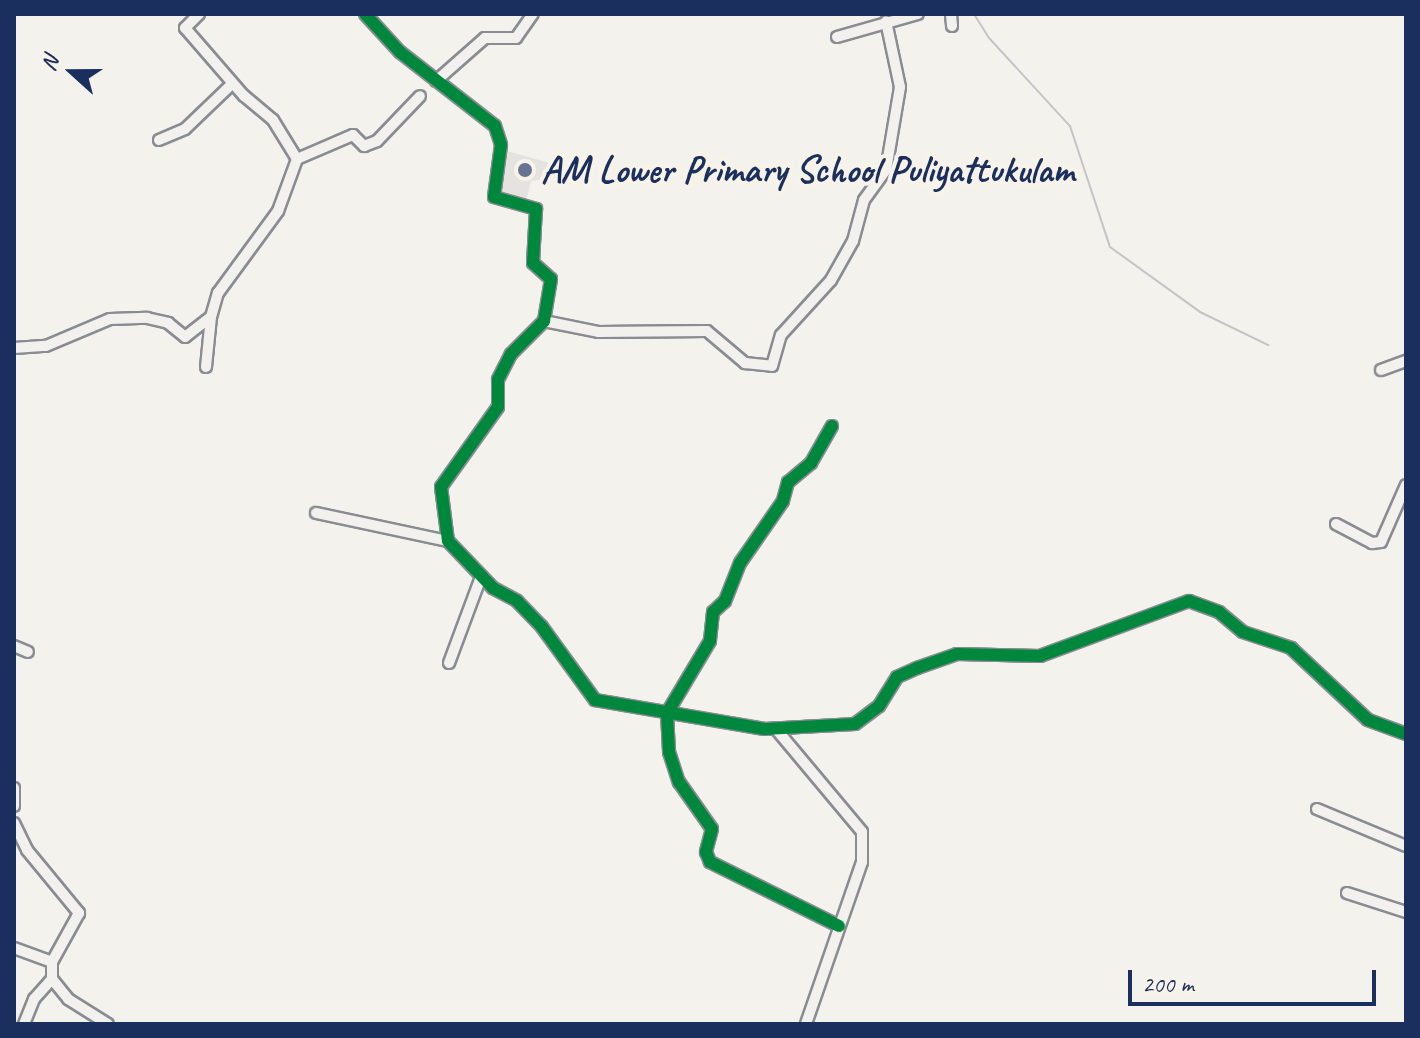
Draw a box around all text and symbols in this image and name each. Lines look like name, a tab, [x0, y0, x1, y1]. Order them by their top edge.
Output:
north arrow	[32, 32, 112, 112]
text: N	[34, 52, 65, 75]
place label: AM Lower Primary School Puliyattukulam	[541, 147, 1075, 193]
marker: AM Lower Primary School Puliyattukulam	[516, 161, 534, 179]
scale bar	[1132, 954, 1380, 1004]
text: 200 m	[1142, 969, 1194, 999]

